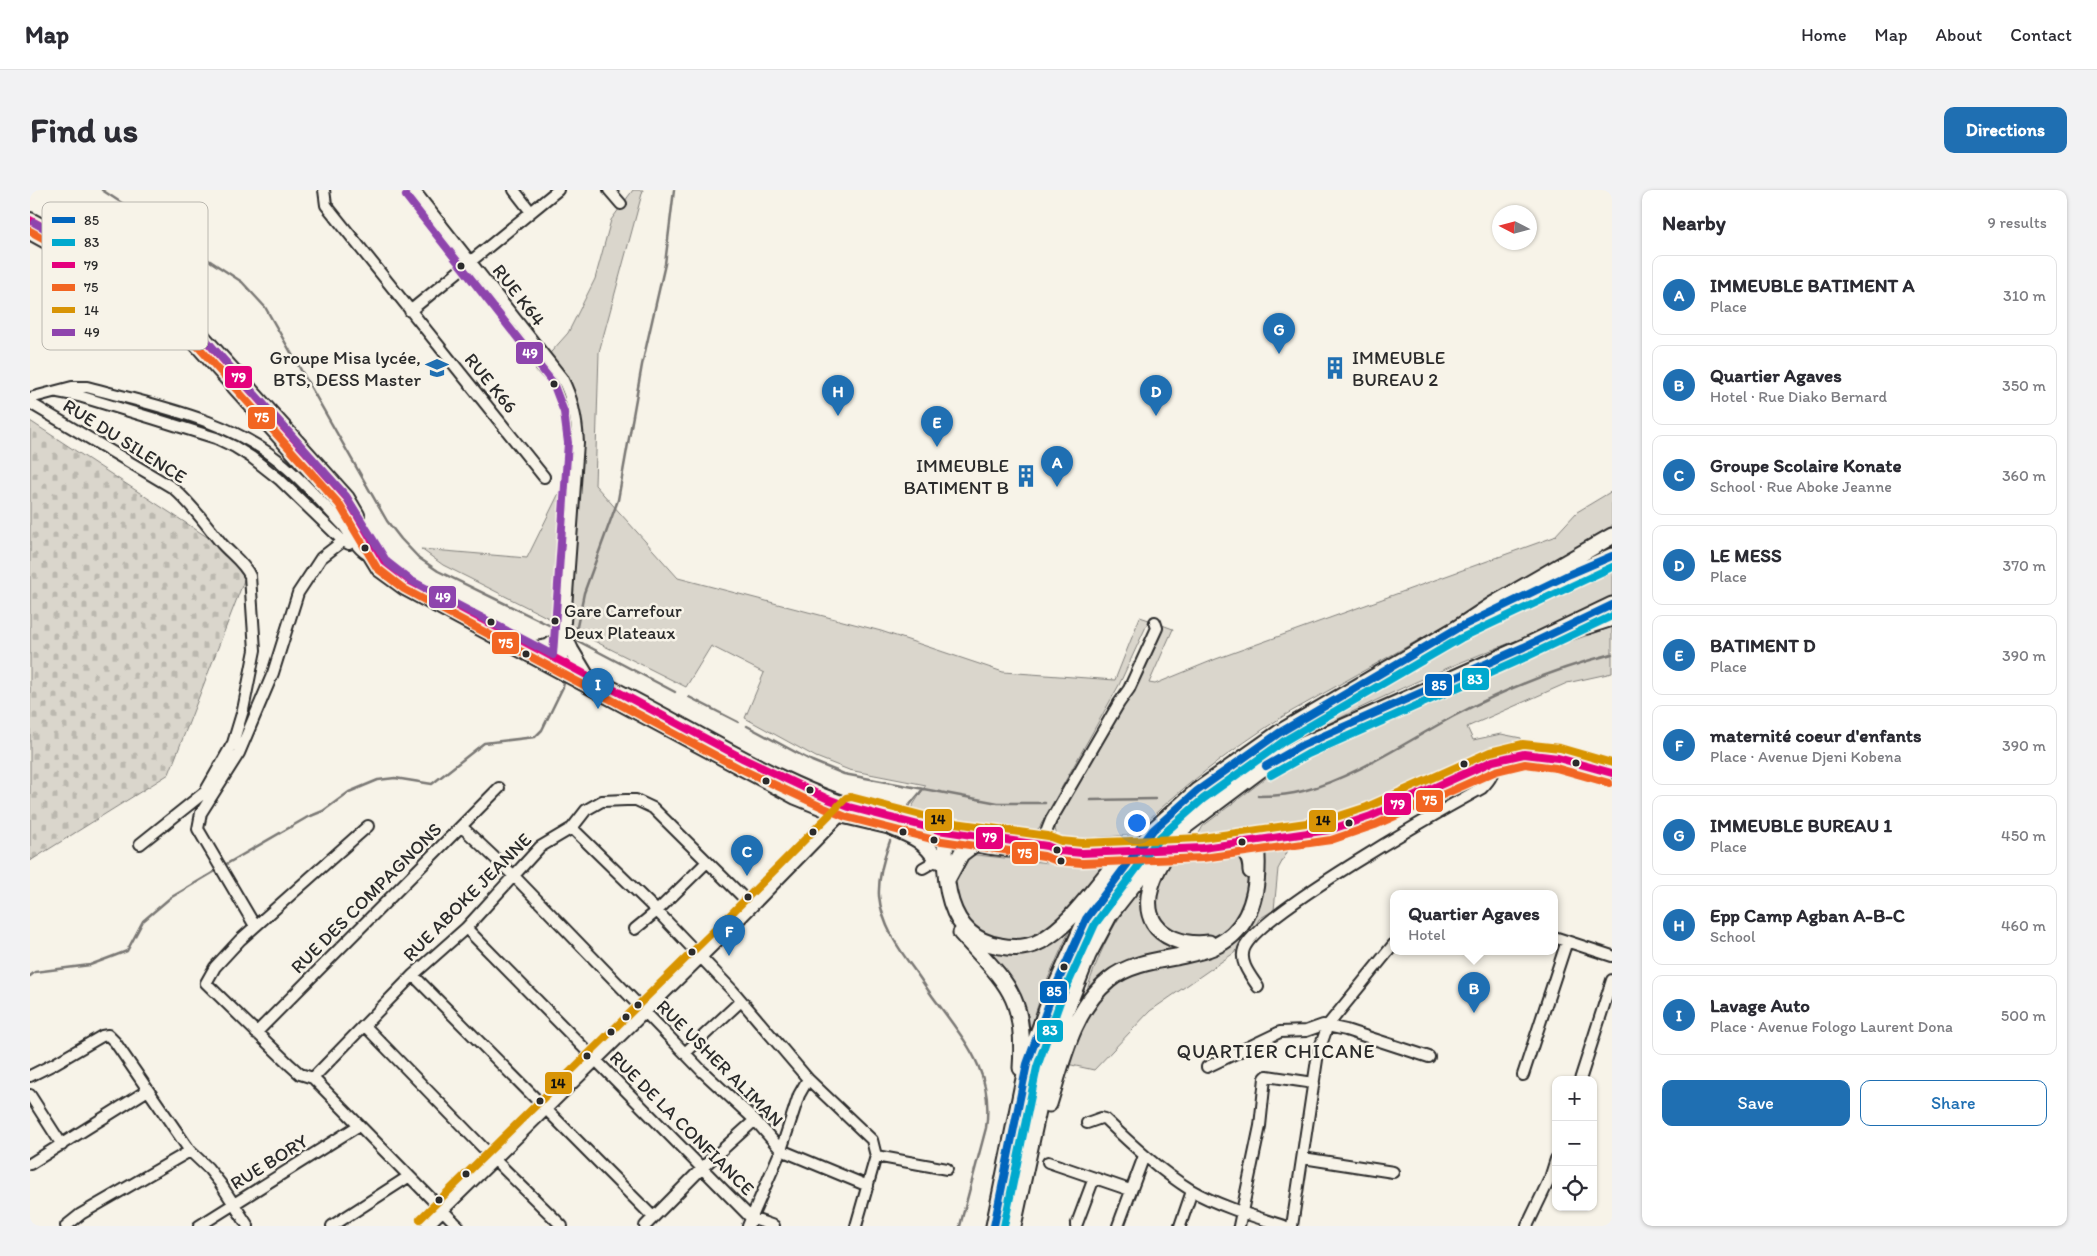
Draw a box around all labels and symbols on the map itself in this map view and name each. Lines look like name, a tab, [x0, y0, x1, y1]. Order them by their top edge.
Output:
legend	[42, 202, 208, 350]
north arrow	[1492, 205, 1537, 250]
text: 85	[84, 212, 99, 229]
text: 83	[84, 234, 100, 251]
text: 79	[84, 257, 98, 274]
street label: RUE K64	[488, 259, 550, 331]
unlabelled marker	[456, 261, 466, 271]
text: 75	[84, 279, 98, 296]
text: 14	[84, 302, 99, 319]
pin: G	[1263, 313, 1295, 354]
text: 49	[84, 324, 100, 341]
line badge: 49	[515, 341, 544, 365]
text: 49	[522, 345, 538, 362]
place label: Groupe Misa lycée, BTS, DESS Master	[270, 346, 421, 391]
place label: IMMEUBLE BUREAU 2	[1352, 346, 1445, 391]
street label: RUE K66	[460, 348, 522, 418]
school or university icon: Groupe Misa lycée, BTS, DESS Master	[424, 355, 450, 381]
building icon: IMMEUBLE BUREAU 2	[1322, 355, 1348, 381]
line badge: 79	[224, 365, 253, 389]
text: 79	[231, 369, 246, 386]
pin: H	[822, 375, 854, 416]
pin: D	[1140, 375, 1172, 416]
unlabelled marker	[549, 379, 559, 389]
street label: RUE DU SILENCE	[59, 394, 191, 488]
line badge: 75	[247, 406, 276, 430]
pin: E	[921, 406, 953, 447]
text: 75	[254, 409, 270, 426]
pin: A	[1041, 446, 1073, 487]
place label: IMMEUBLE BATIMENT B	[903, 454, 1009, 499]
building icon: IMMEUBLE BATIMENT B	[1013, 463, 1039, 489]
unlabelled marker	[360, 543, 370, 553]
line badge: 49	[428, 585, 457, 609]
text: 49	[435, 589, 451, 606]
place label: Gare Carrefour Deux Plateaux	[564, 600, 682, 644]
marker: Gare Carrefour Deux Plateaux	[550, 616, 560, 626]
unlabelled marker	[486, 617, 496, 627]
line badge: 75	[491, 631, 520, 655]
text: 75	[498, 635, 514, 652]
unlabelled marker	[521, 649, 531, 659]
line badge: 83	[1461, 667, 1490, 691]
pin: I	[582, 668, 614, 709]
text: 83	[1467, 671, 1483, 688]
line badge: 85	[1424, 673, 1453, 697]
text: 85	[1431, 677, 1447, 694]
unlabelled marker	[1571, 758, 1581, 768]
unlabelled marker	[1459, 759, 1469, 769]
unlabelled marker	[761, 776, 771, 786]
unlabelled marker	[805, 785, 815, 795]
line badge: 75	[1415, 789, 1444, 813]
line badge: 79	[1383, 792, 1412, 816]
text: 75	[1422, 792, 1438, 809]
text: 79	[1390, 796, 1405, 813]
line badge: 14	[924, 808, 953, 832]
line badge: 14	[1308, 809, 1337, 833]
your location	[1124, 810, 1150, 836]
text: 14	[931, 811, 946, 828]
text: 14	[1316, 812, 1331, 829]
street label: RUE DES COMPAGNONS	[286, 818, 446, 978]
unlabelled marker	[1344, 818, 1354, 828]
line badge: 79	[975, 826, 1004, 850]
unlabelled marker	[808, 827, 818, 837]
unlabelled marker	[898, 827, 908, 837]
street label: RUE ABOKE JEANNE	[398, 828, 536, 966]
text: 79	[982, 829, 997, 846]
pin: C	[731, 835, 763, 876]
unlabelled marker	[929, 835, 939, 845]
unlabelled marker	[1237, 837, 1247, 847]
line badge: 75	[1011, 841, 1039, 865]
text: 75	[1017, 845, 1033, 862]
unlabelled marker	[1052, 845, 1062, 855]
unlabelled marker	[1056, 856, 1066, 866]
unlabelled marker	[743, 892, 753, 902]
pin: F	[713, 915, 745, 956]
unlabelled marker	[687, 947, 697, 957]
unlabelled marker	[1059, 962, 1069, 972]
pin: B	[1458, 972, 1490, 1013]
line badge: 85	[1039, 980, 1068, 1004]
text: 85	[1046, 983, 1062, 1000]
street label: RUE USHER ALIMAN	[652, 995, 788, 1131]
unlabelled marker	[633, 1000, 643, 1010]
unlabelled marker	[621, 1012, 631, 1022]
line badge: 83	[1036, 1019, 1064, 1043]
text: 83	[1042, 1022, 1058, 1039]
unlabelled marker	[606, 1027, 616, 1037]
district label: QUARTIER CHICANE	[1176, 1039, 1376, 1063]
street label: RUE DE LA CONFIANCE	[605, 1046, 759, 1200]
unlabelled marker	[582, 1051, 592, 1061]
line badge: 14	[544, 1071, 573, 1095]
text: 14	[551, 1075, 566, 1092]
unlabelled marker	[535, 1096, 545, 1106]
street label: RUE BORY	[226, 1129, 312, 1195]
unlabelled marker	[461, 1169, 471, 1179]
unlabelled marker	[434, 1195, 444, 1205]

